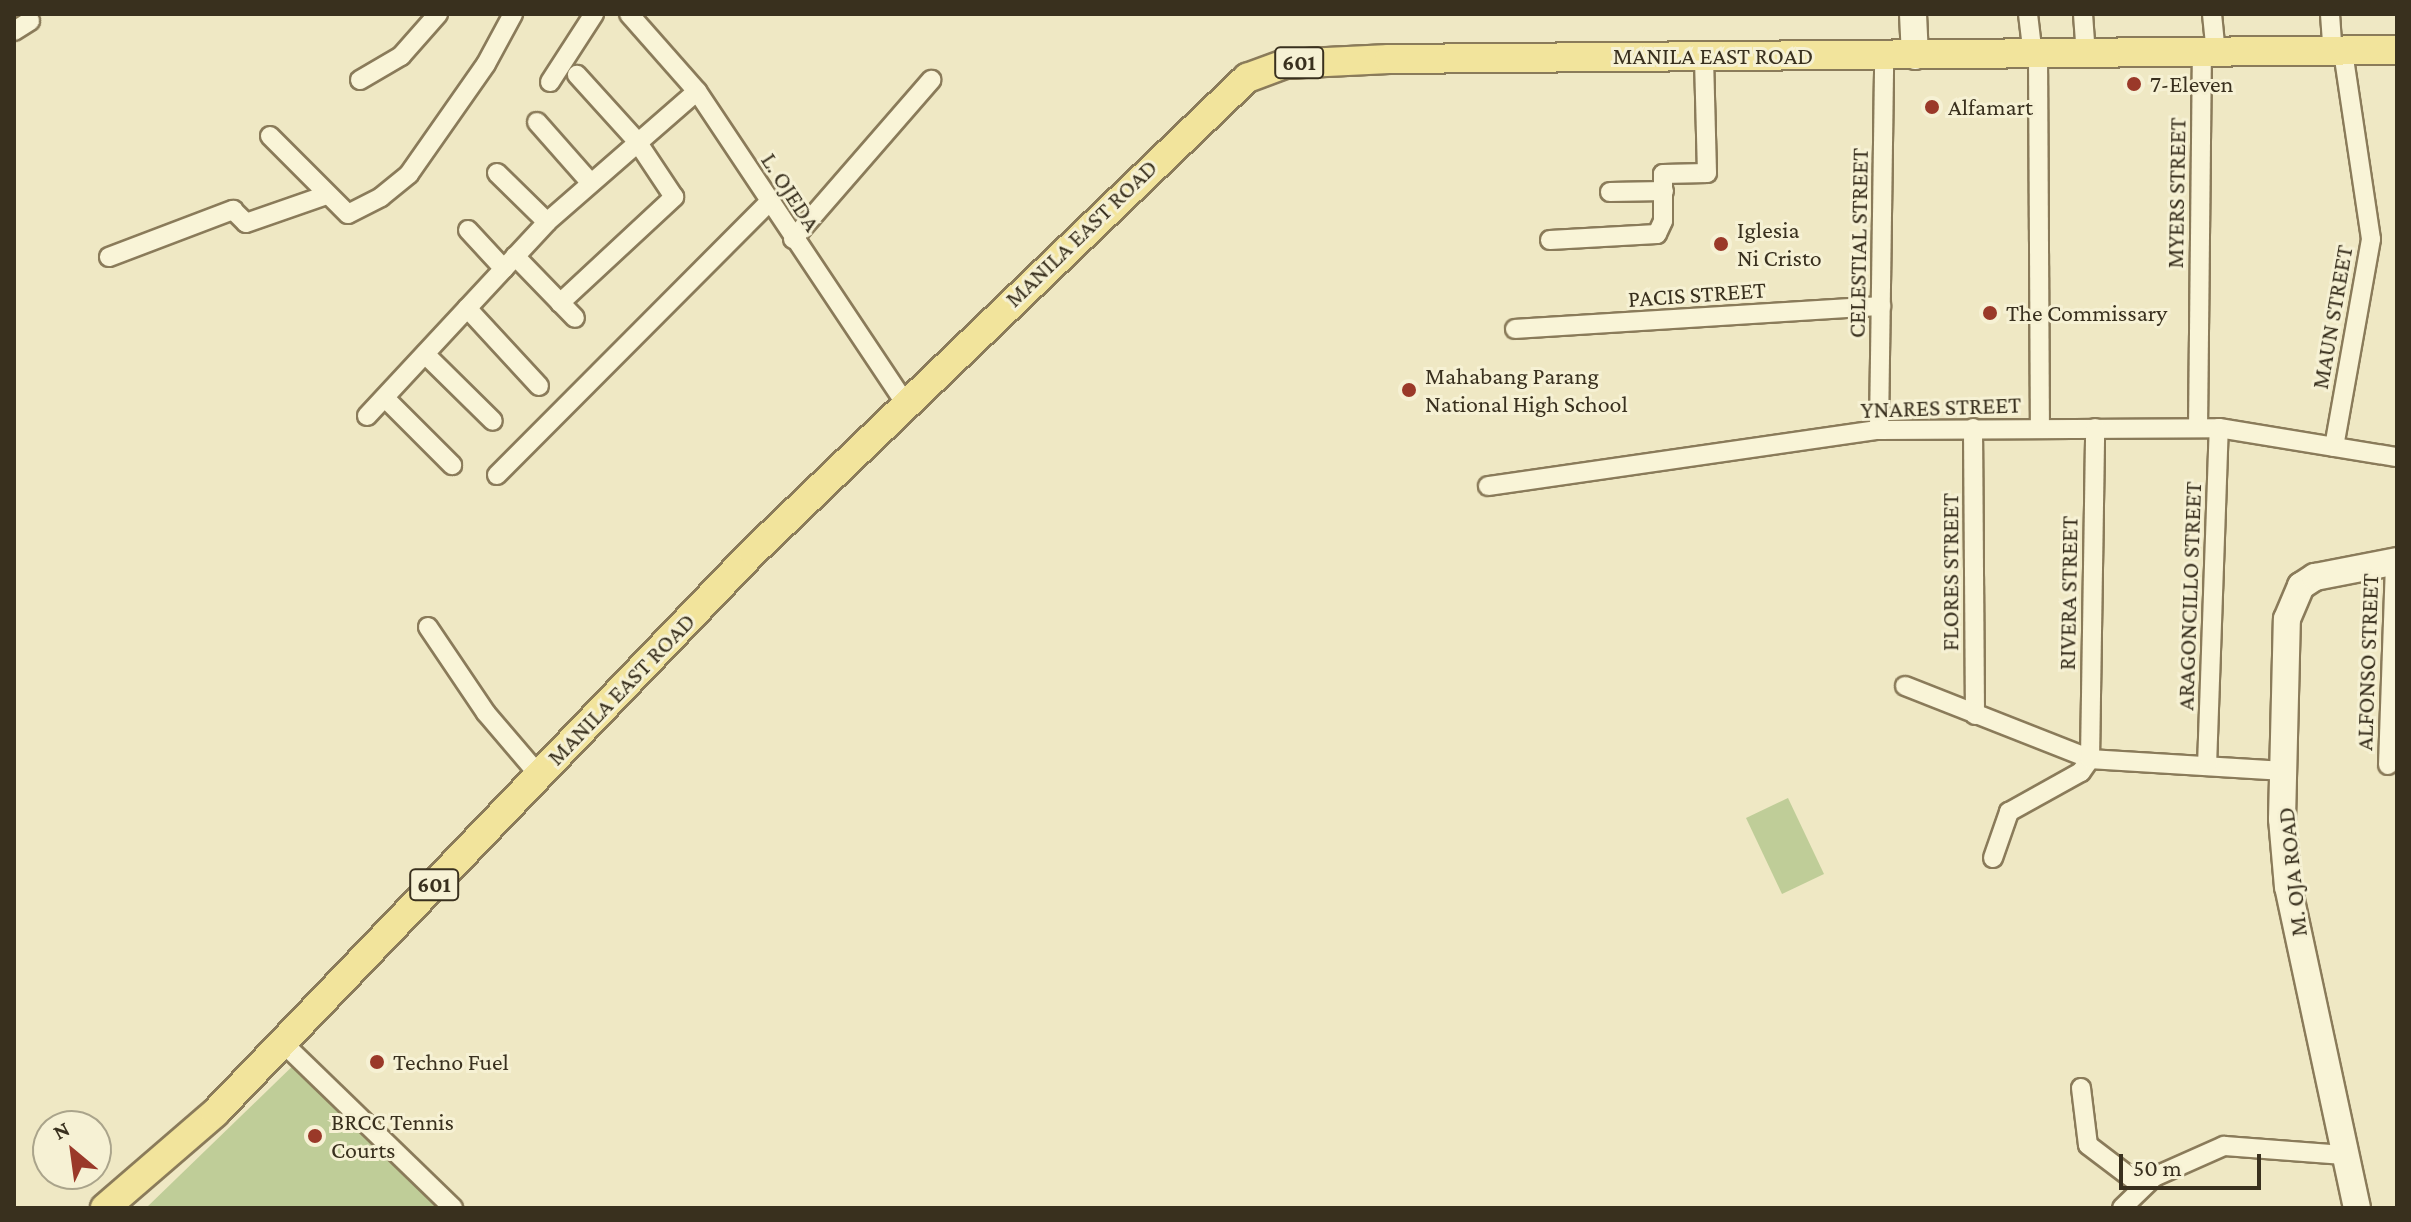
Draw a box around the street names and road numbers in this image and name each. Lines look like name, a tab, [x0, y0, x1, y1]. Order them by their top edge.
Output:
street label: MANILA EAST ROAD	[1613, 42, 1813, 70]
road number: 601	[1273, 45, 1325, 81]
street label: MYERS STREET	[2160, 117, 2192, 269]
street label: L. OJEDA	[755, 147, 827, 237]
street label: CELESTIAL STREET	[1842, 148, 1874, 338]
street label: MANILA EAST ROAD	[999, 153, 1163, 313]
street label: MAUN STREET	[2305, 243, 2359, 391]
street label: PACIS STREET	[1627, 275, 1767, 313]
street label: YNARES STREET	[1860, 390, 2022, 424]
street label: ARAGONCILLO STREET	[2171, 481, 2207, 711]
street label: FLORES STREET	[1936, 493, 1964, 651]
street label: RIVERA STREET	[2052, 515, 2084, 671]
street label: ALFONSO STREET	[2350, 573, 2384, 751]
street label: MANILA EAST ROAD	[541, 607, 701, 771]
street label: M. OJA ROAD	[2271, 806, 2313, 938]
road number: 601	[408, 867, 460, 903]

